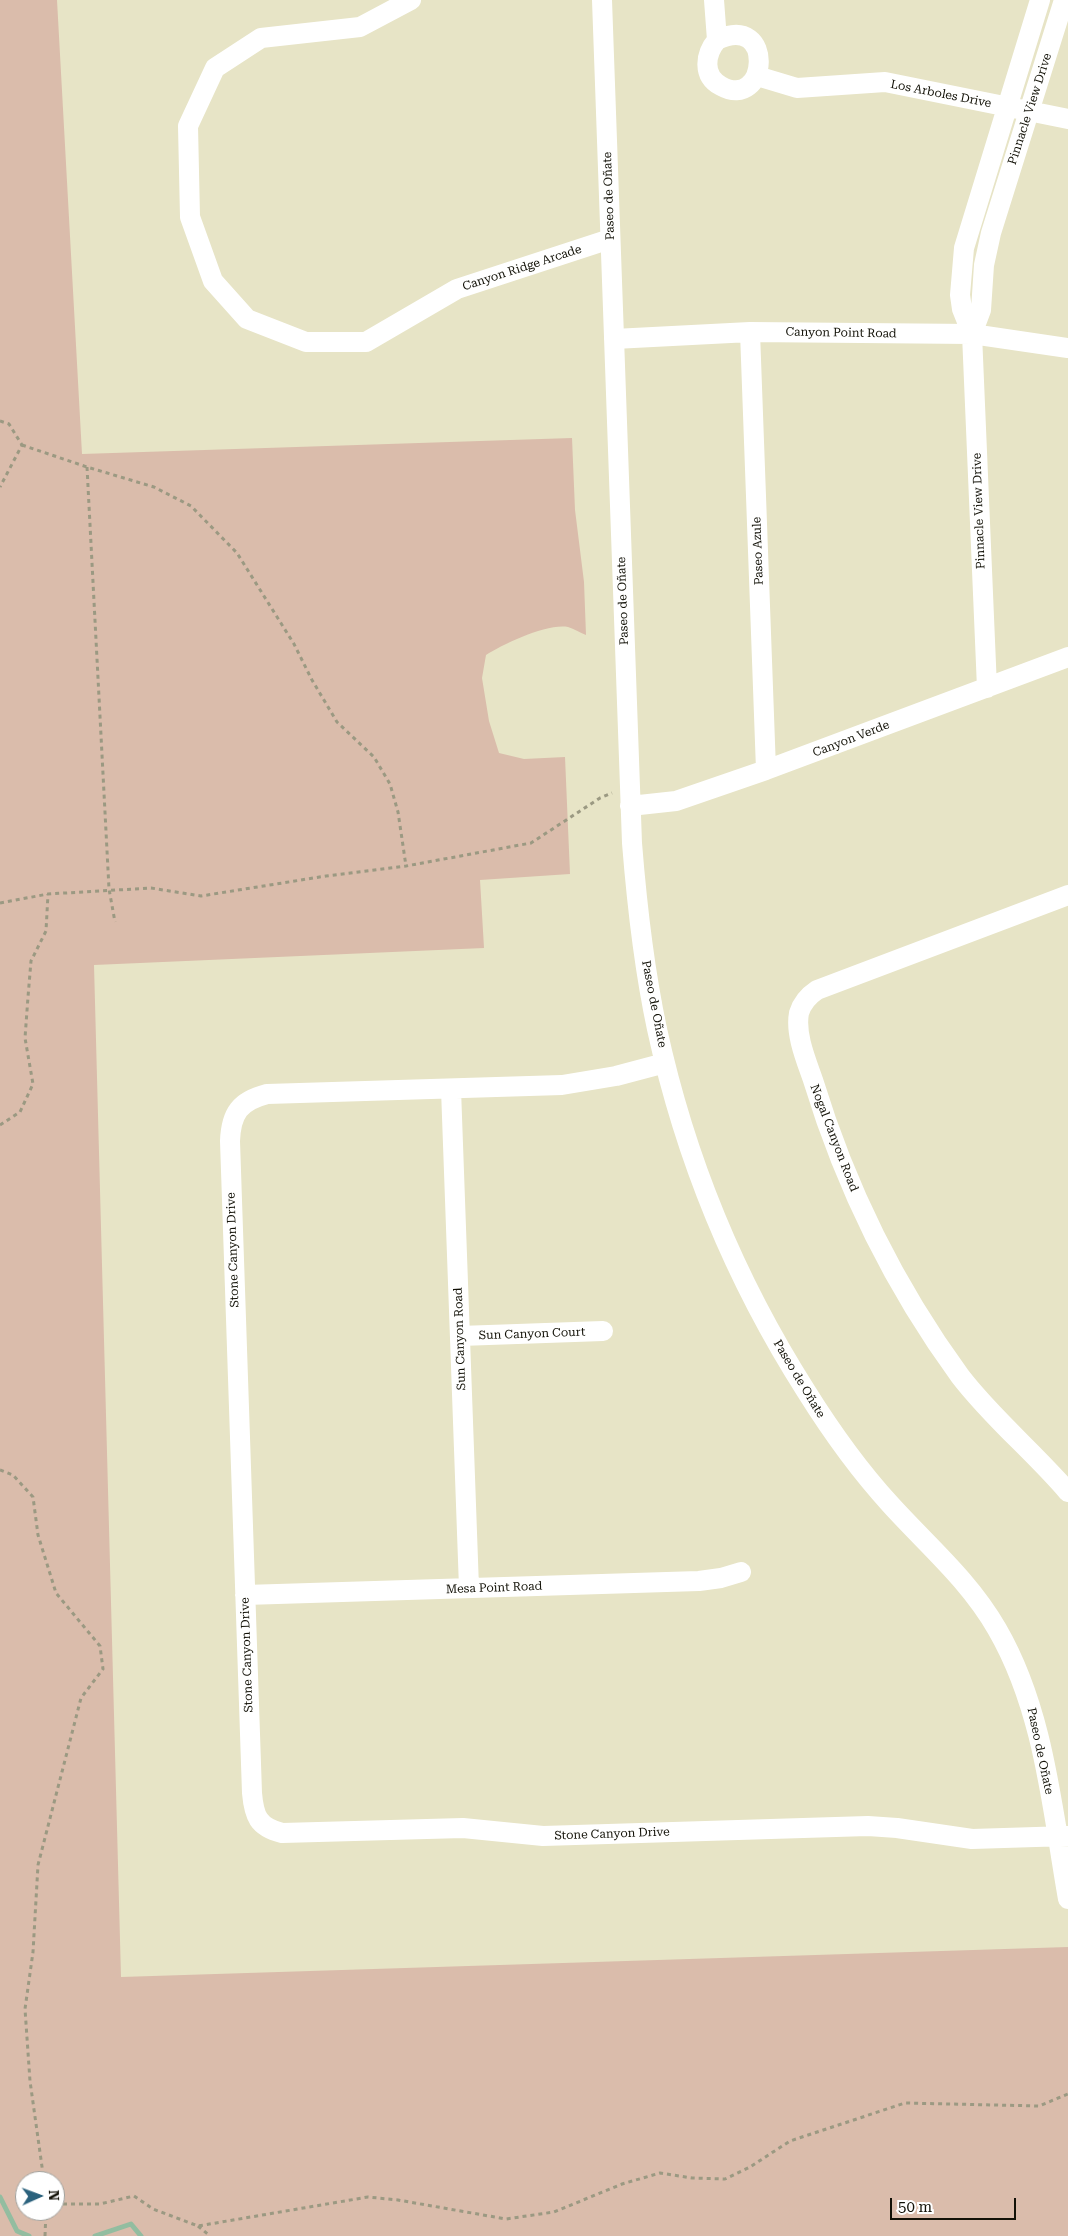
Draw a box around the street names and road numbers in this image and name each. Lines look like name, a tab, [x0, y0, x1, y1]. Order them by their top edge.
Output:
street label: Pinnacle View Drive	[1005, 51, 1055, 167]
street label: Los Arboles Drive	[889, 77, 993, 111]
street label: Paseo de Oñate	[600, 152, 618, 240]
street label: Canyon Ridge Arcade	[461, 242, 583, 294]
street label: Canyon Point Road	[785, 325, 897, 341]
street label: Pinnacle View Drive	[970, 453, 988, 569]
street label: Paseo Azule	[750, 517, 766, 585]
street label: Paseo de Oñate	[614, 557, 632, 645]
street label: Canyon Verde	[811, 718, 891, 760]
street label: Paseo de Oñate	[638, 959, 670, 1049]
street label: Nogal Canyon Road	[807, 1082, 861, 1194]
street label: Stone Canyon Drive	[224, 1192, 242, 1308]
street label: Sun Canyon Road	[451, 1287, 469, 1391]
street label: Sun Canyon Court	[478, 1325, 586, 1343]
street label: Paseo de Oñate	[770, 1337, 828, 1421]
street label: Mesa Point Road	[446, 1579, 542, 1597]
street label: Stone Canyon Drive	[238, 1597, 256, 1713]
street label: Paseo de Oñate	[1024, 1706, 1056, 1796]
street label: Stone Canyon Drive	[554, 1825, 670, 1843]

